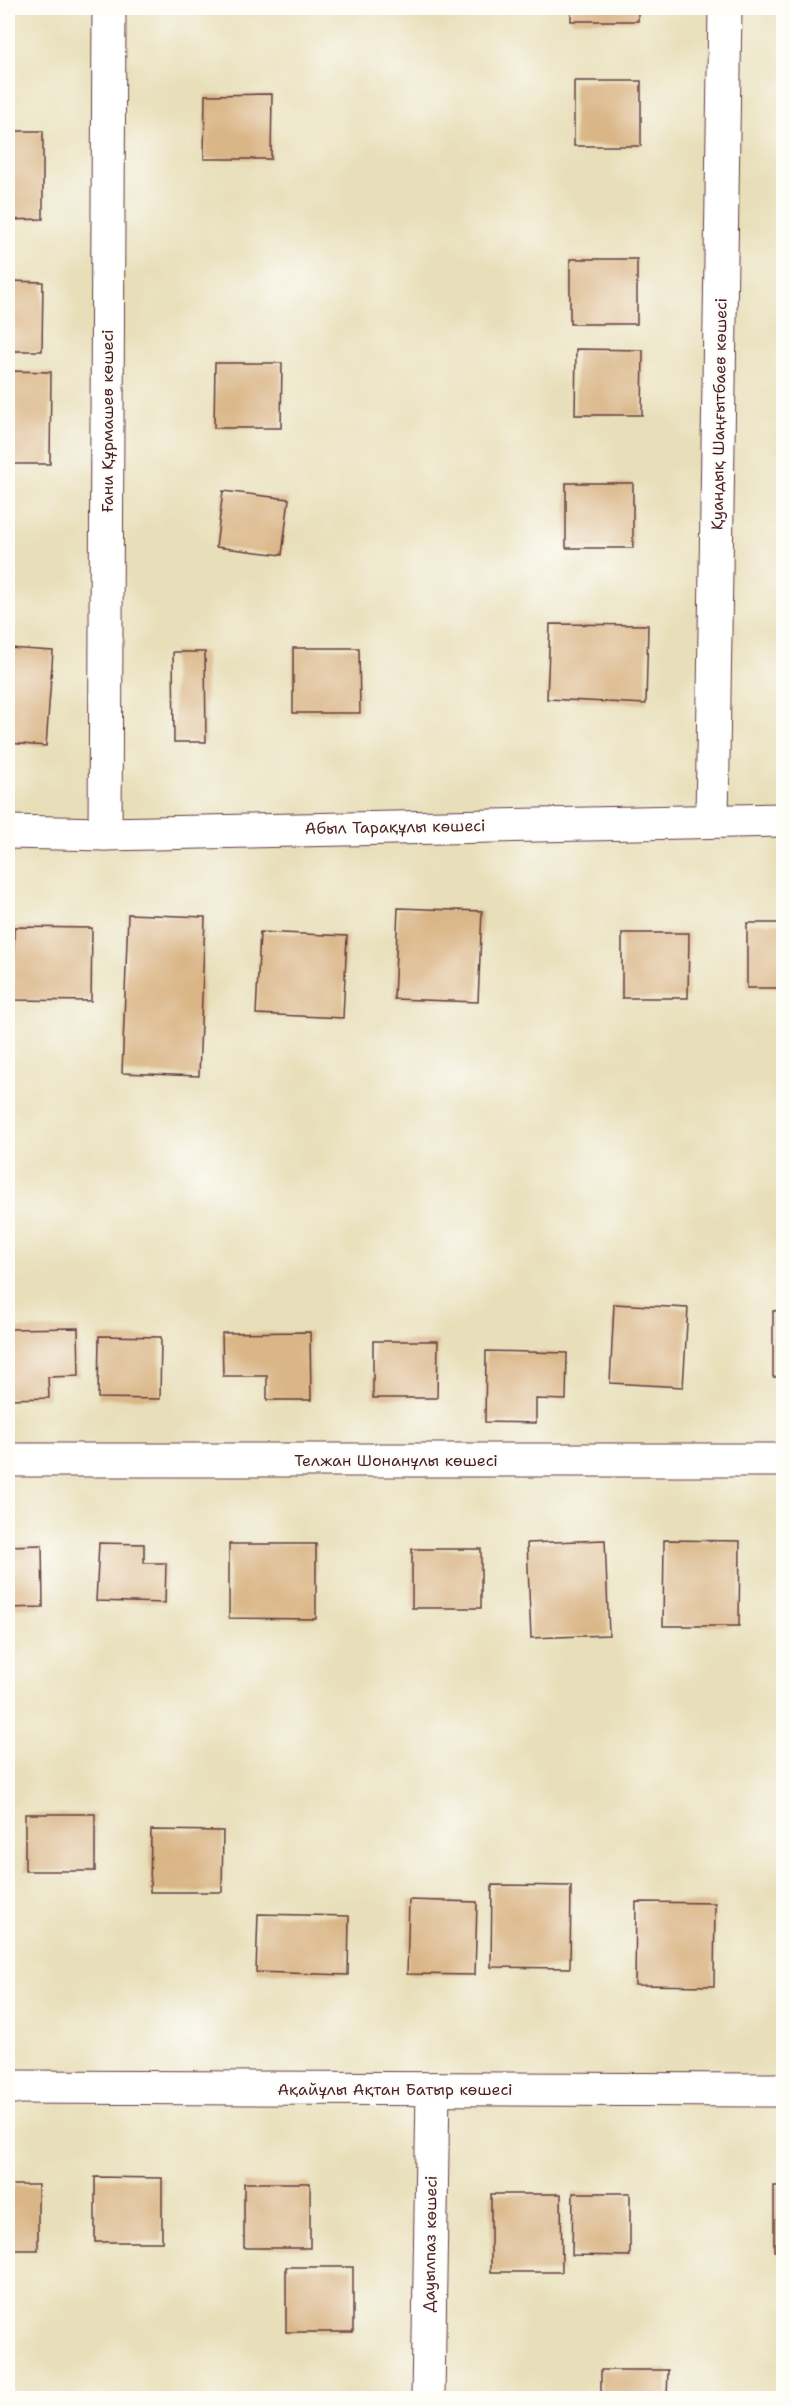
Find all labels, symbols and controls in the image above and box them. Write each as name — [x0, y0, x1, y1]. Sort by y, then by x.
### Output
street label: Қуандық Шаңғытбаев көшесі — [706, 298, 732, 530]
street label: Ғани Құрмашев көшесі — [97, 329, 118, 513]
street label: Абыл Тарақұлы көшесі — [304, 815, 486, 839]
street label: Телжан Шонанұлы көшесі — [294, 1450, 498, 1471]
street label: Ақайұлы Ақтан Батыр көшесі — [277, 2079, 513, 2100]
street label: Дауылпаз көшесі — [418, 2175, 442, 2313]

